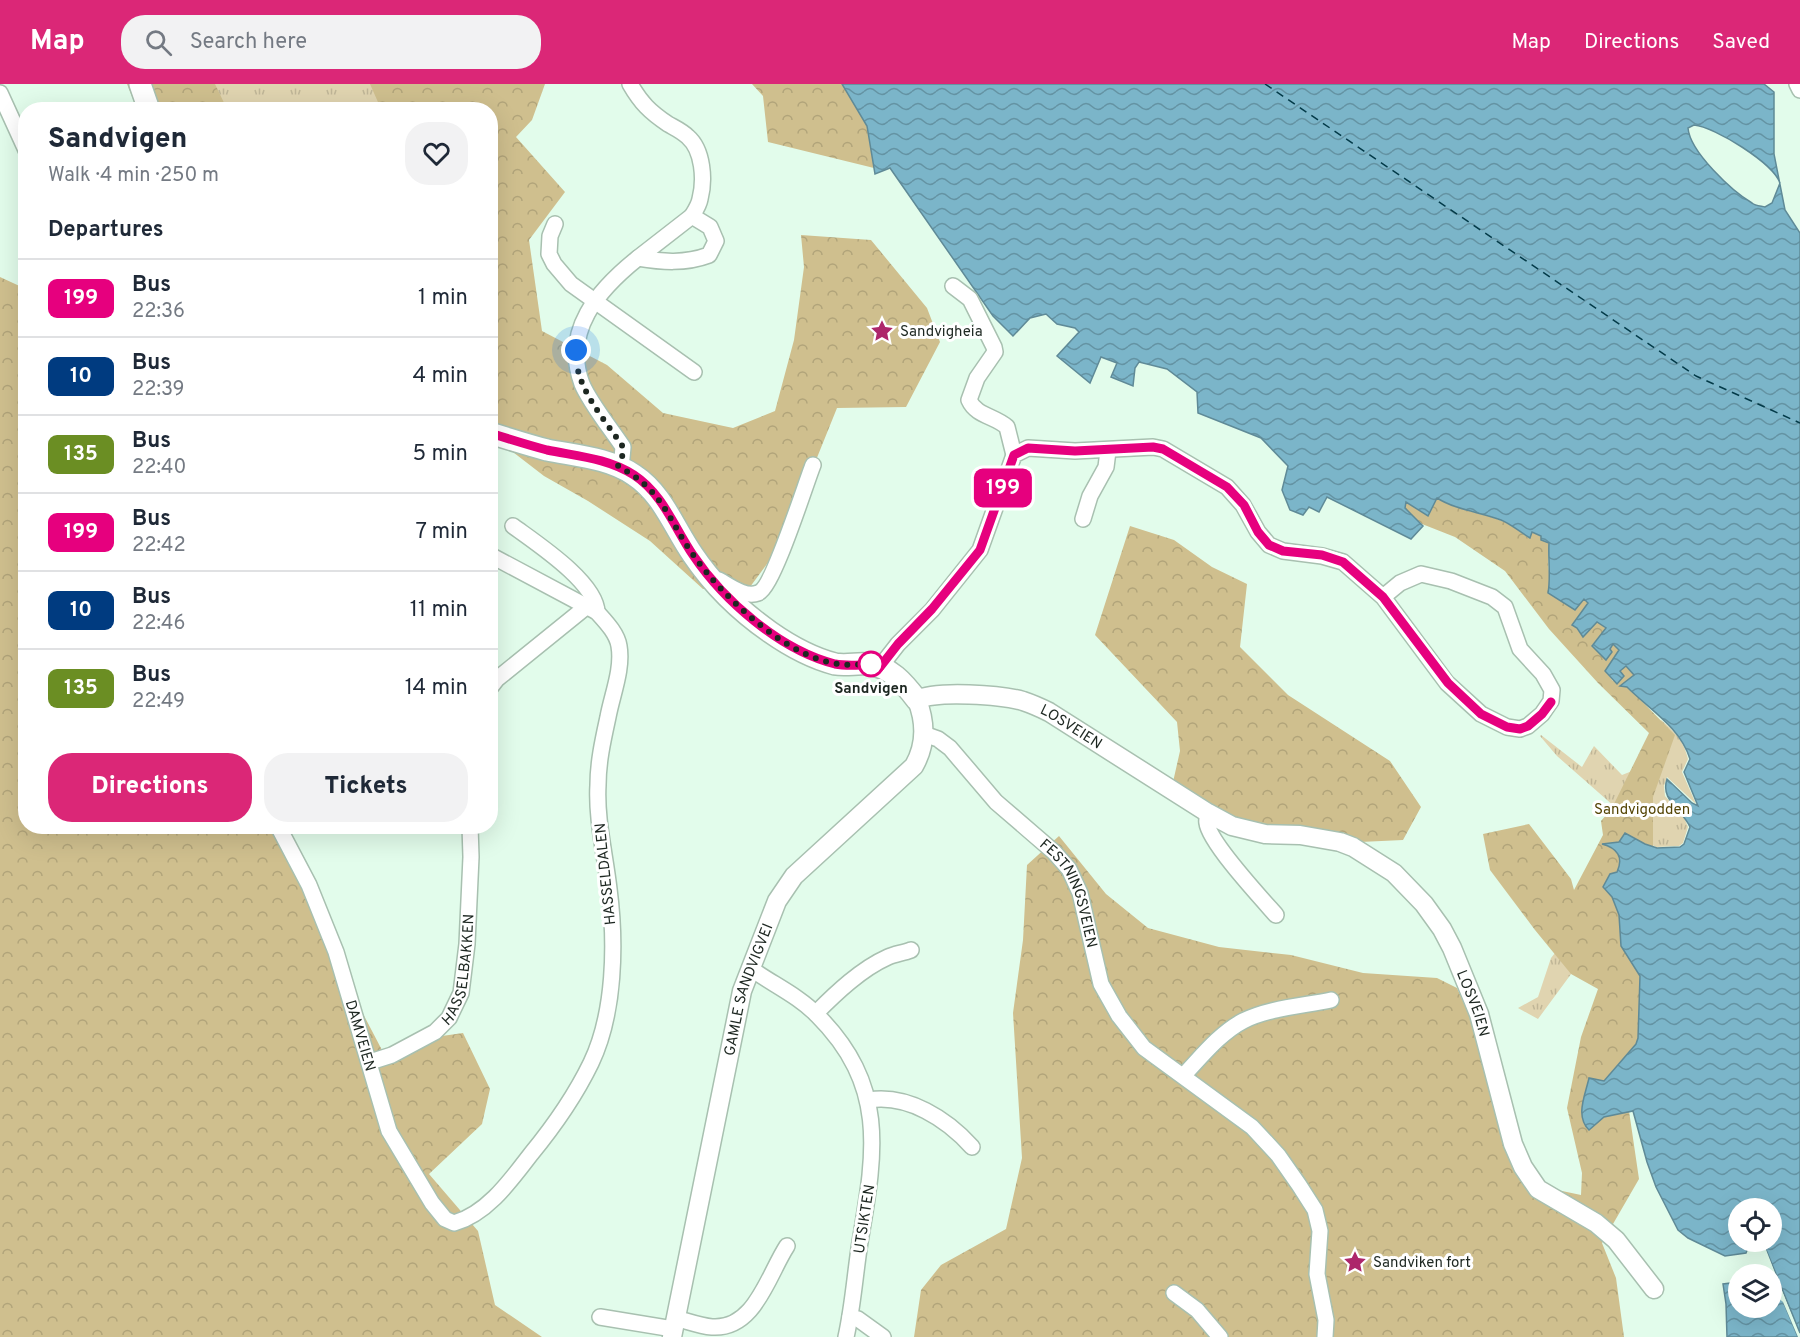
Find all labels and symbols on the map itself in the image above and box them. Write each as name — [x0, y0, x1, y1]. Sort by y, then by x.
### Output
place icon: Sandvigheia — [869, 318, 895, 344]
place label: Sandvigheia — [900, 323, 983, 342]
your location — [561, 335, 591, 365]
line badge: 199 — [968, 468, 1038, 508]
marker: Sandvigen — [858, 651, 884, 677]
place label: Sandvigen — [834, 680, 908, 699]
street label: LOSVEIEN — [1037, 701, 1105, 754]
park label: Sandvigodden — [1594, 801, 1690, 820]
street label: HASSELDALEN — [592, 822, 621, 926]
street label: FESTNINGSVEIEN — [1035, 836, 1100, 950]
street label: HASSELBAKKEN — [439, 913, 479, 1030]
street label: GAMLE SANDVIGVEI — [721, 921, 778, 1058]
street label: LOSVEIEN — [1451, 968, 1493, 1039]
street label: DAMVEIEN — [340, 998, 379, 1074]
street label: UTSIKTEN — [851, 1183, 880, 1255]
place icon: Sandviken fort — [1342, 1249, 1368, 1275]
place label: Sandviken fort — [1373, 1254, 1471, 1273]

